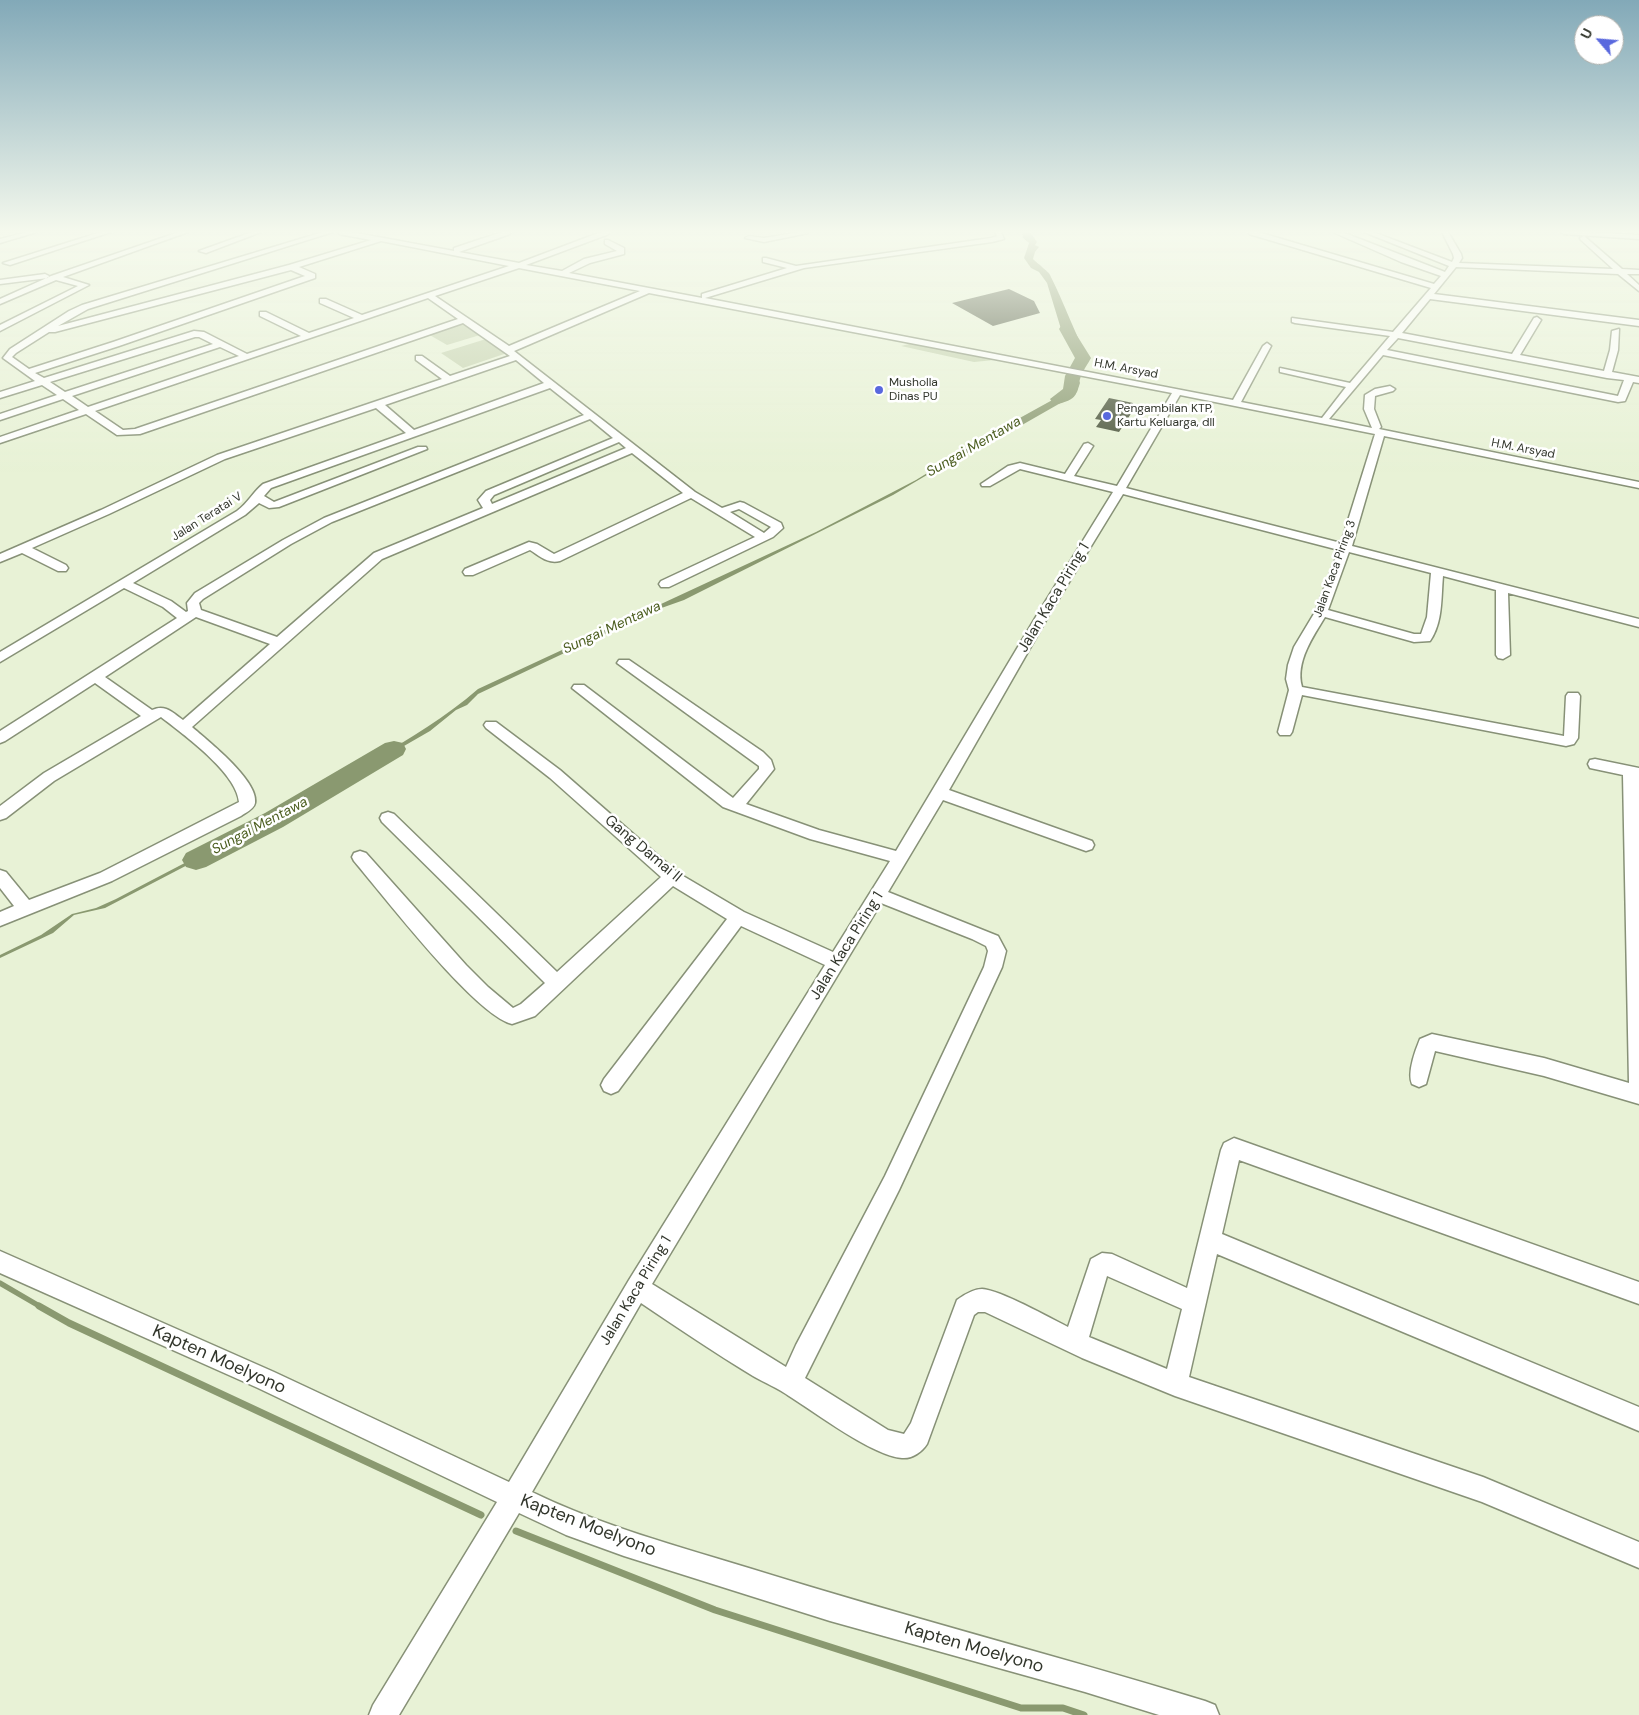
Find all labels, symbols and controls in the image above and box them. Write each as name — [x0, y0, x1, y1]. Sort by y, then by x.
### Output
north arrow — [1574, 15, 1624, 65]
text: U — [1576, 25, 1597, 42]
street label: H.M. Arsyad — [1093, 356, 1159, 382]
place label: Musholla Dinas PU — [889, 376, 938, 404]
marker: Musholla Dinas PU — [873, 384, 885, 396]
place label: Pengambilan KTP, Kartu Keluarga, dll — [1117, 402, 1215, 430]
marker: Pengambilan KTP, Kartu Keluarga, dll — [1101, 410, 1113, 422]
water label: Sungai Mentawa — [924, 413, 1024, 481]
street label: H.M. Arsyad — [1490, 436, 1556, 462]
street label: Jalan Teratai V — [169, 490, 245, 544]
street label: Jalan Kaca Piring 3 — [1311, 518, 1359, 620]
street label: Jalan Kaca Piring 1 — [1014, 540, 1094, 656]
water label: Sungai Mentawa — [560, 598, 664, 658]
water label: Sungai Mentawa — [209, 794, 311, 858]
street label: Gang Damai II — [601, 812, 685, 886]
street label: Jalan Kaca Piring 1 — [806, 889, 888, 1003]
street label: Jalan Kaca Piring 1 — [596, 1233, 676, 1349]
street label: Kapten Moelyono — [149, 1321, 289, 1399]
street label: Kapten Moelyono — [517, 1490, 659, 1562]
street label: Kapten Moelyono — [902, 1618, 1046, 1678]

